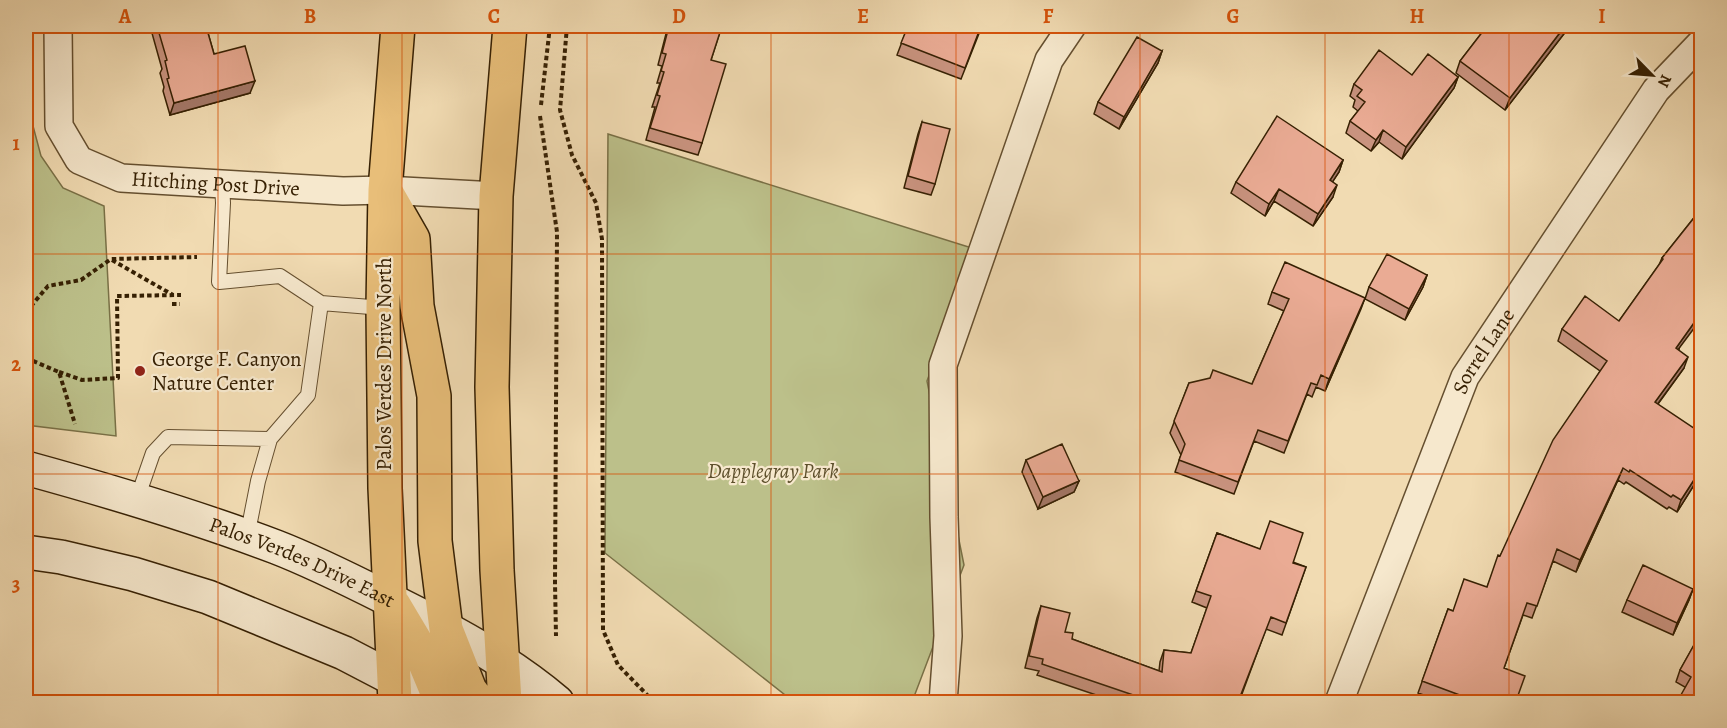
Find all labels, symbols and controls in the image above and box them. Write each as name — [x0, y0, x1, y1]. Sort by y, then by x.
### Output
text: A — [118, 3, 132, 30]
text: B — [304, 3, 316, 30]
text: C — [488, 3, 500, 30]
text: D — [672, 3, 686, 30]
text: E — [857, 3, 869, 30]
text: F — [1043, 3, 1054, 30]
text: G — [1226, 3, 1240, 30]
text: H — [1410, 3, 1425, 30]
text: I — [1598, 3, 1606, 30]
north arrow — [1622, 45, 1682, 105]
text: N — [1652, 71, 1677, 91]
text: 1 — [12, 130, 20, 157]
street label: Hitching Post Drive — [131, 165, 301, 202]
street label: Palos Verdes Drive North — [370, 257, 398, 471]
street label: Sorrel Lane — [1446, 303, 1521, 398]
place label: George F. Canyon Nature Center — [152, 345, 302, 397]
text: 2 — [11, 351, 21, 378]
marker: George F. Canyon Nature Center — [133, 364, 147, 378]
park label: Dapplegray Park — [707, 457, 839, 485]
street label: Palos Verdes Drive East — [206, 510, 400, 614]
text: 3 — [12, 571, 20, 598]

